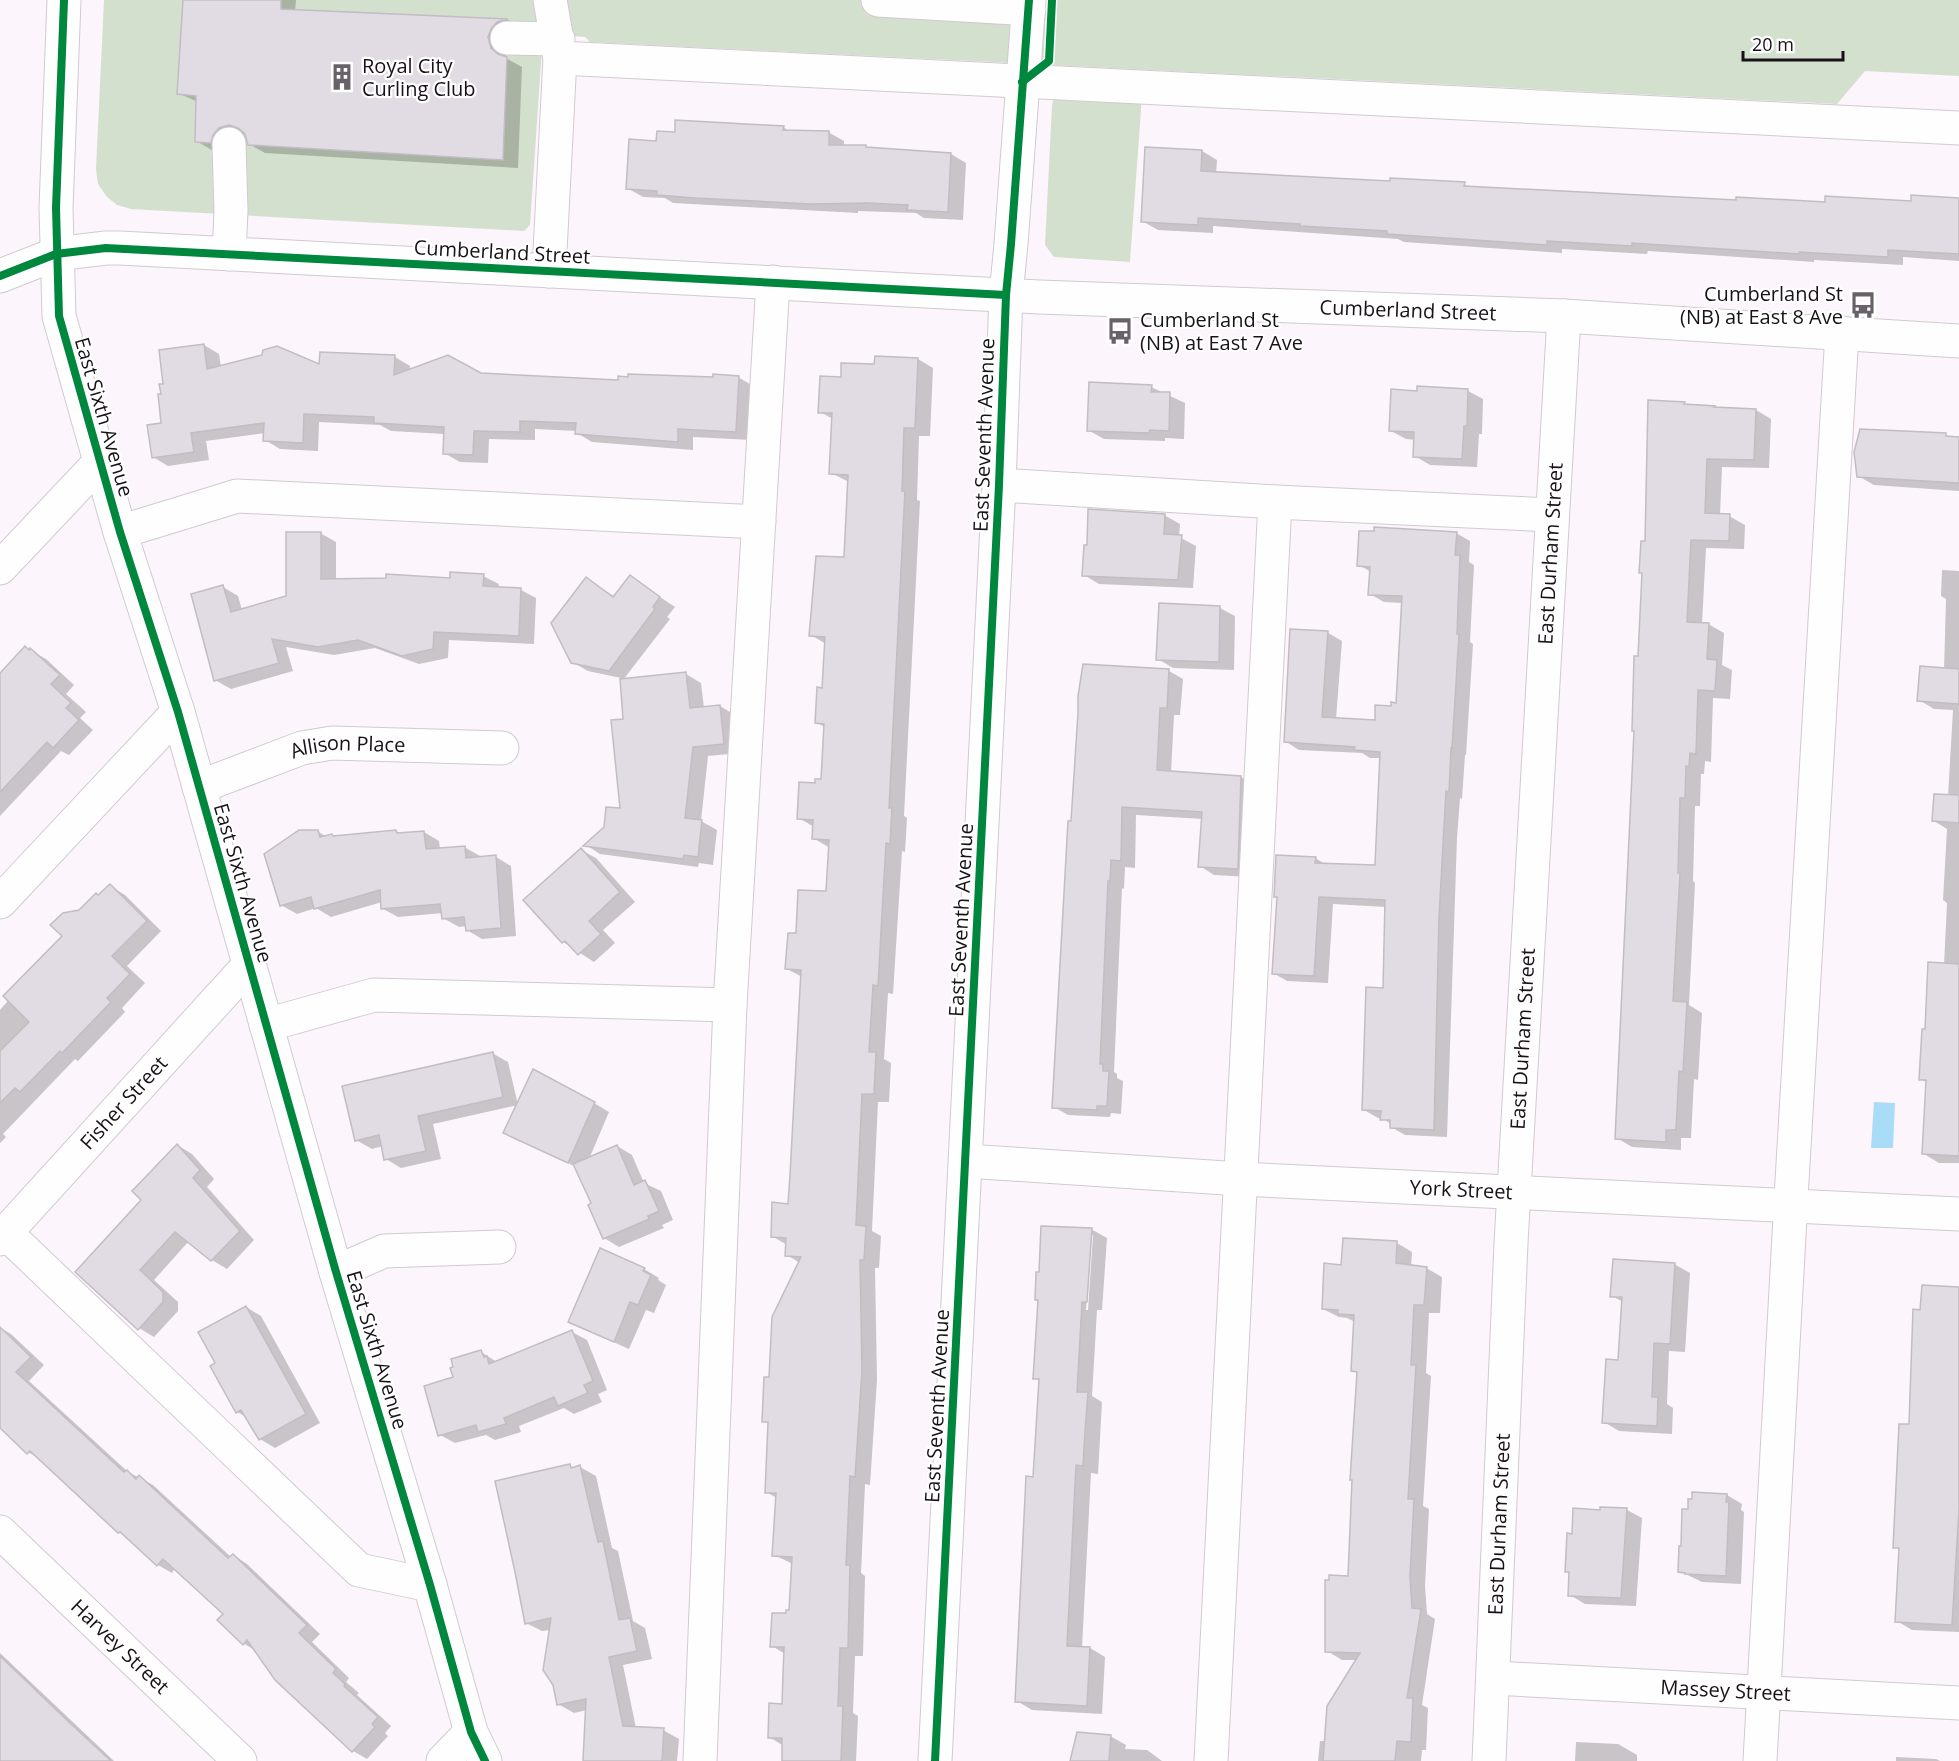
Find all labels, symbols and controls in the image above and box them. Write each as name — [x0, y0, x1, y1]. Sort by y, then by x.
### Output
scale bar — [1743, 24, 1844, 62]
text: 20 m — [1752, 32, 1794, 56]
place label: Royal City Curling Club — [362, 52, 476, 102]
building icon: Royal City Curling Club — [327, 62, 357, 92]
street label: Cumberland Street — [413, 233, 591, 270]
place label: Cumberland St (NB) at East 8 Ave — [1680, 280, 1843, 330]
bus stop icon: Cumberland St (NB) at East 8 Ave — [1848, 290, 1878, 320]
street label: Cumberland Street — [1319, 293, 1497, 327]
place label: Cumberland St (NB) at East 7 Ave — [1140, 306, 1303, 356]
bus stop icon: Cumberland St (NB) at East 7 Ave — [1105, 316, 1135, 346]
street label: East Sixth Avenue — [69, 334, 140, 500]
street label: East Seventh Avenue — [967, 338, 1000, 532]
street label: East Durham Street — [1531, 462, 1569, 645]
street label: Allison Place — [286, 729, 406, 764]
street label: East Sixth Avenue — [208, 800, 279, 966]
street label: East Seventh Avenue — [942, 822, 979, 1018]
street label: East Durham Street — [1504, 947, 1541, 1130]
street label: Fisher Street — [74, 1050, 173, 1155]
street label: York Street — [1409, 1173, 1513, 1205]
street label: East Sixth Avenue — [340, 1267, 414, 1433]
street label: East Seventh Avenue — [918, 1308, 955, 1504]
street label: East Durham Street — [1481, 1433, 1516, 1616]
street label: Harvey Street — [65, 1593, 176, 1700]
street label: Massey Street — [1660, 1673, 1792, 1707]

